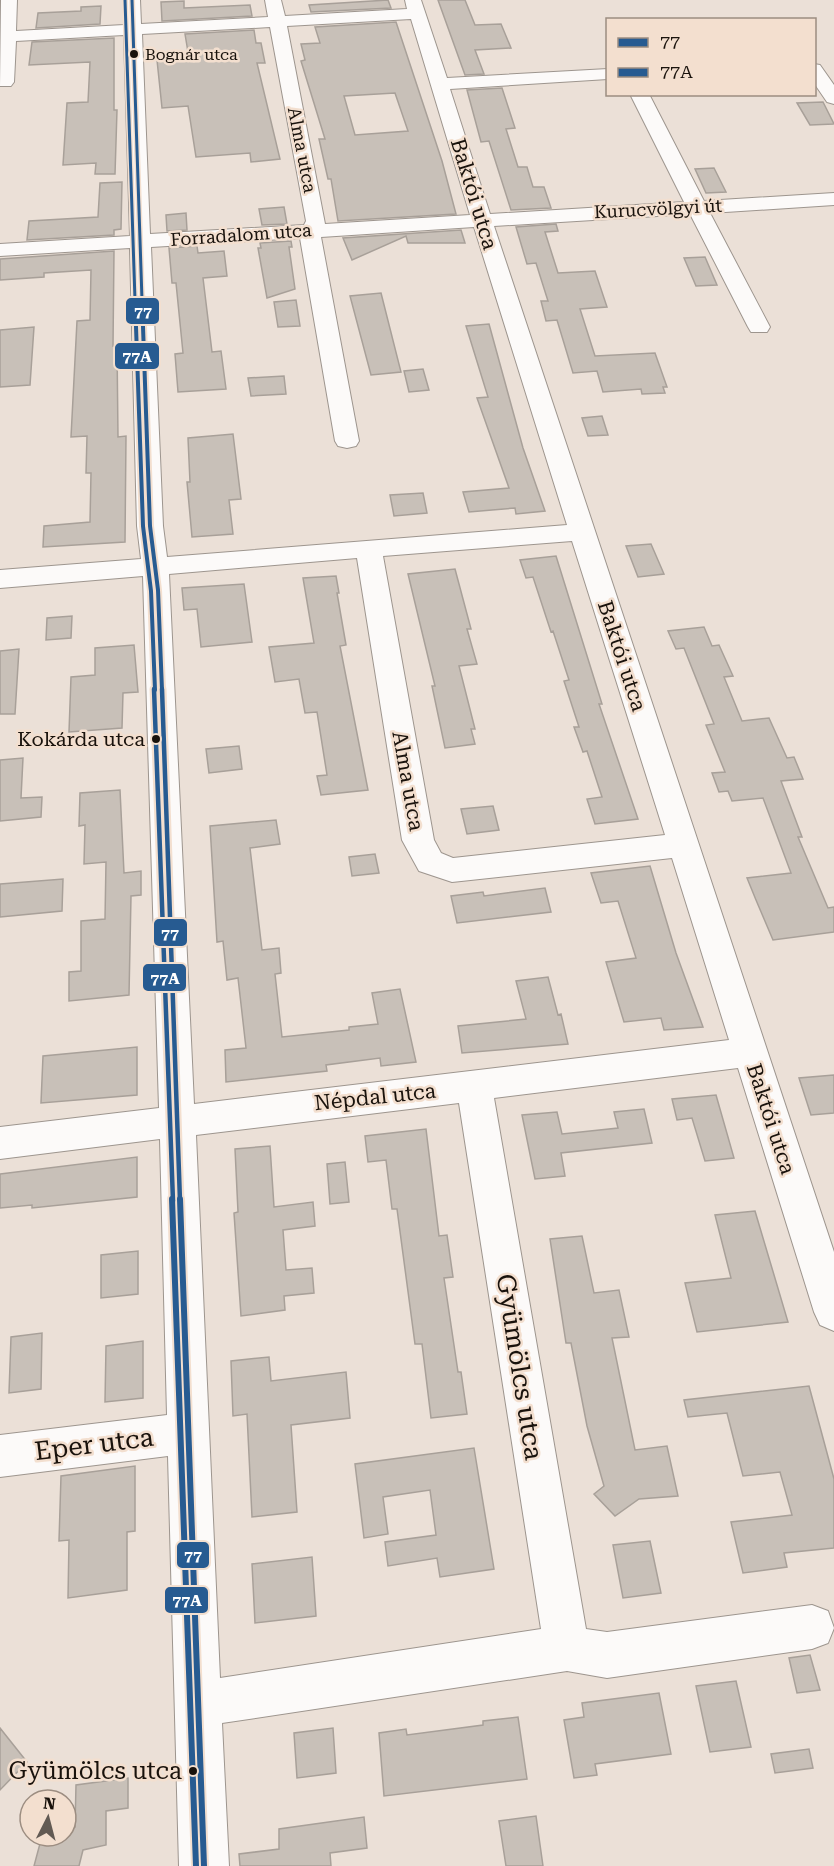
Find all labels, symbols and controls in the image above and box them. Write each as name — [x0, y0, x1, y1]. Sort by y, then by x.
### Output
legend — [606, 18, 816, 96]
text: 77 — [660, 31, 680, 52]
place label: Bognár utca — [145, 45, 238, 64]
marker: Bognár utca — [128, 48, 140, 60]
text: 77A — [660, 61, 693, 82]
street label: Alma utca — [284, 105, 321, 195]
street label: Baktói utca — [446, 135, 502, 253]
street label: Kurucvölgyi út — [593, 195, 723, 222]
street label: Forradalom utca — [170, 219, 313, 250]
line badge: 77 — [125, 297, 160, 325]
text: 77 — [134, 302, 152, 321]
line badge: 77A — [114, 342, 160, 370]
text: 77A — [122, 347, 152, 366]
street label: Baktói utca — [593, 598, 651, 715]
place label: Kokárda utca — [17, 727, 145, 751]
street label: Alma utca — [387, 729, 429, 834]
marker: Kokárda utca — [150, 733, 162, 745]
line badge: 77 — [153, 918, 188, 947]
text: 77 — [161, 924, 179, 943]
line badge: 77A — [142, 963, 187, 992]
text: 77A — [150, 969, 180, 988]
street label: Baktói utca — [742, 1061, 800, 1178]
street label: Népdal utca — [313, 1079, 438, 1115]
street label: Gyümölcs utca — [490, 1272, 550, 1462]
street label: Eper utca — [33, 1422, 155, 1466]
line badge: 77 — [176, 1541, 210, 1569]
text: 77 — [184, 1546, 202, 1565]
line badge: 77A — [164, 1586, 209, 1614]
text: 77A — [172, 1591, 202, 1610]
place label: Gyümölcs utca — [8, 1757, 182, 1785]
marker: Gyümölcs utca — [187, 1765, 199, 1777]
north arrow — [18, 1788, 78, 1848]
text: N — [42, 1793, 57, 1814]

